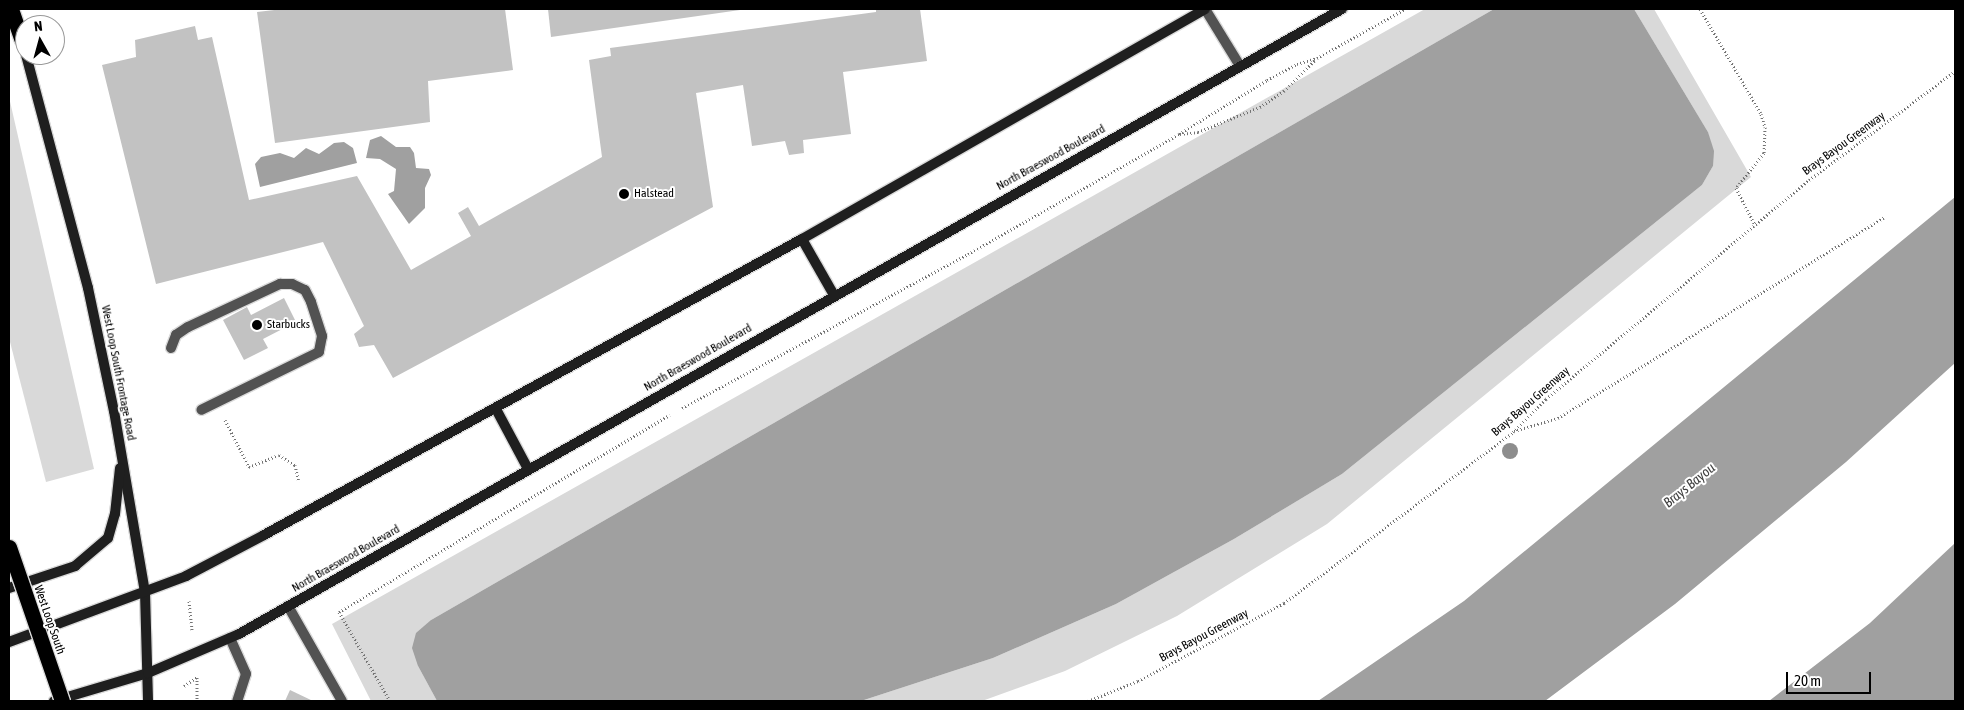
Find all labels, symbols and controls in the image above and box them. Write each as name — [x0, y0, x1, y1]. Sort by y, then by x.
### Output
north arrow — [15, 15, 65, 65]
text: N — [33, 18, 43, 35]
street label: Brays Bayou Greenway — [1800, 109, 1888, 179]
street label: North Braeswood Boulevard — [994, 122, 1108, 194]
place label: Halstead — [634, 187, 674, 201]
marker: Halstead — [618, 188, 630, 200]
street label: West Loop South Frontage Road — [98, 304, 138, 442]
place label: Starbucks — [267, 318, 310, 332]
marker: Starbucks — [251, 319, 263, 331]
street label: North Braeswood Boulevard — [642, 321, 754, 395]
street label: Brays Bayou Greenway — [1489, 364, 1573, 440]
water label: Brays Bayou — [1660, 459, 1718, 511]
street label: North Braeswood Boulevard — [290, 522, 402, 596]
street label: West Loop South — [30, 584, 68, 656]
street label: Brays Bayou Greenway — [1157, 606, 1251, 666]
scale bar — [1789, 662, 1874, 694]
text: 20 m — [1794, 672, 1821, 689]

